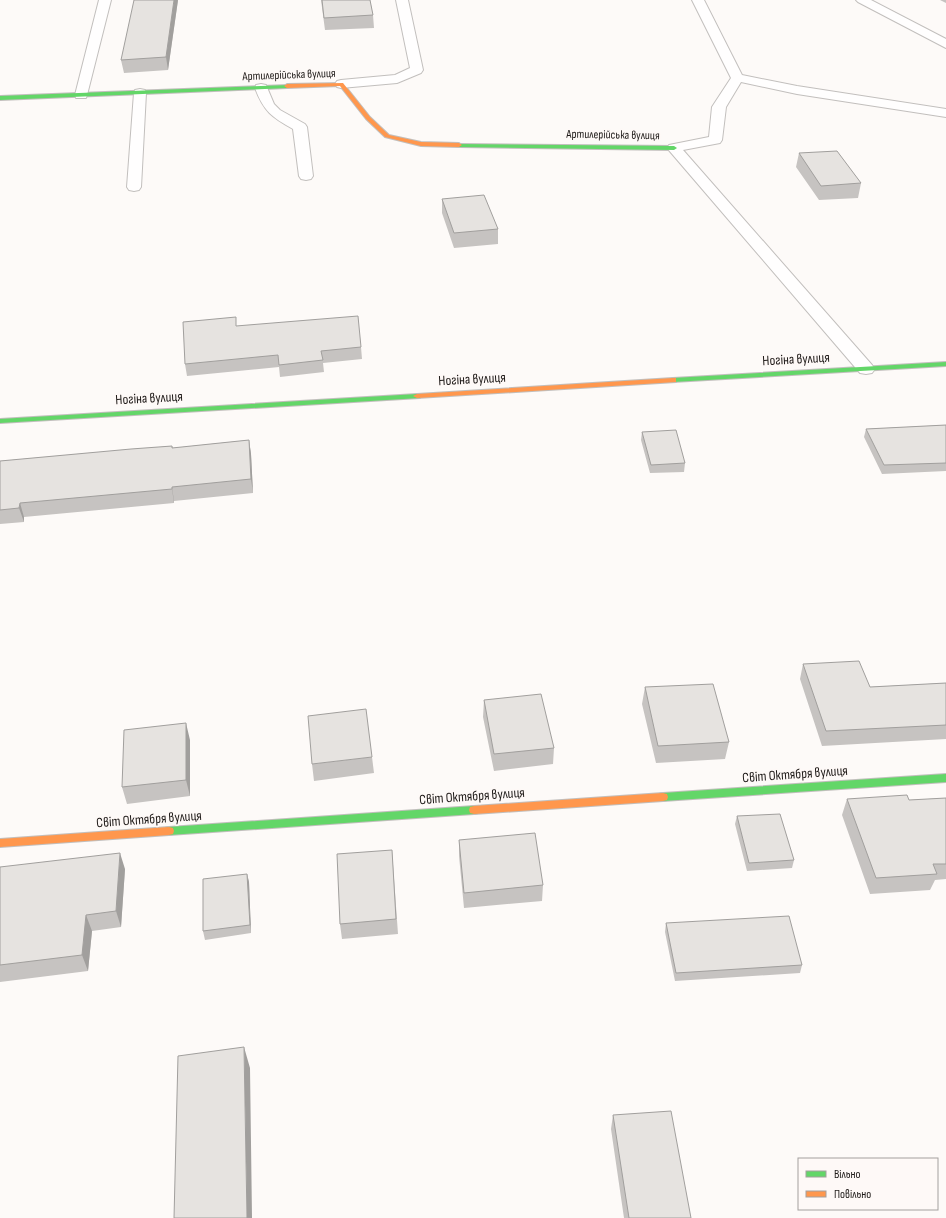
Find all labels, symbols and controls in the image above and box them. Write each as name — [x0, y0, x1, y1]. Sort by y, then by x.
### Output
street label: Артилерійська вулиця — [241, 66, 336, 84]
street label: Артилерійська вулиця — [565, 127, 660, 143]
street label: Ногіна вулиця — [762, 349, 830, 369]
street label: Ногіна вулиця — [438, 369, 506, 389]
street label: Ногіна вулиця — [115, 388, 183, 408]
street label: Світ Октября вулиця — [742, 762, 848, 786]
street label: Світ Октября вулиця — [419, 784, 525, 808]
street label: Світ Октября вулиця — [96, 807, 202, 831]
legend — [798, 1158, 938, 1210]
text: Вільно — [834, 1167, 860, 1182]
text: Повільно — [834, 1187, 871, 1202]

